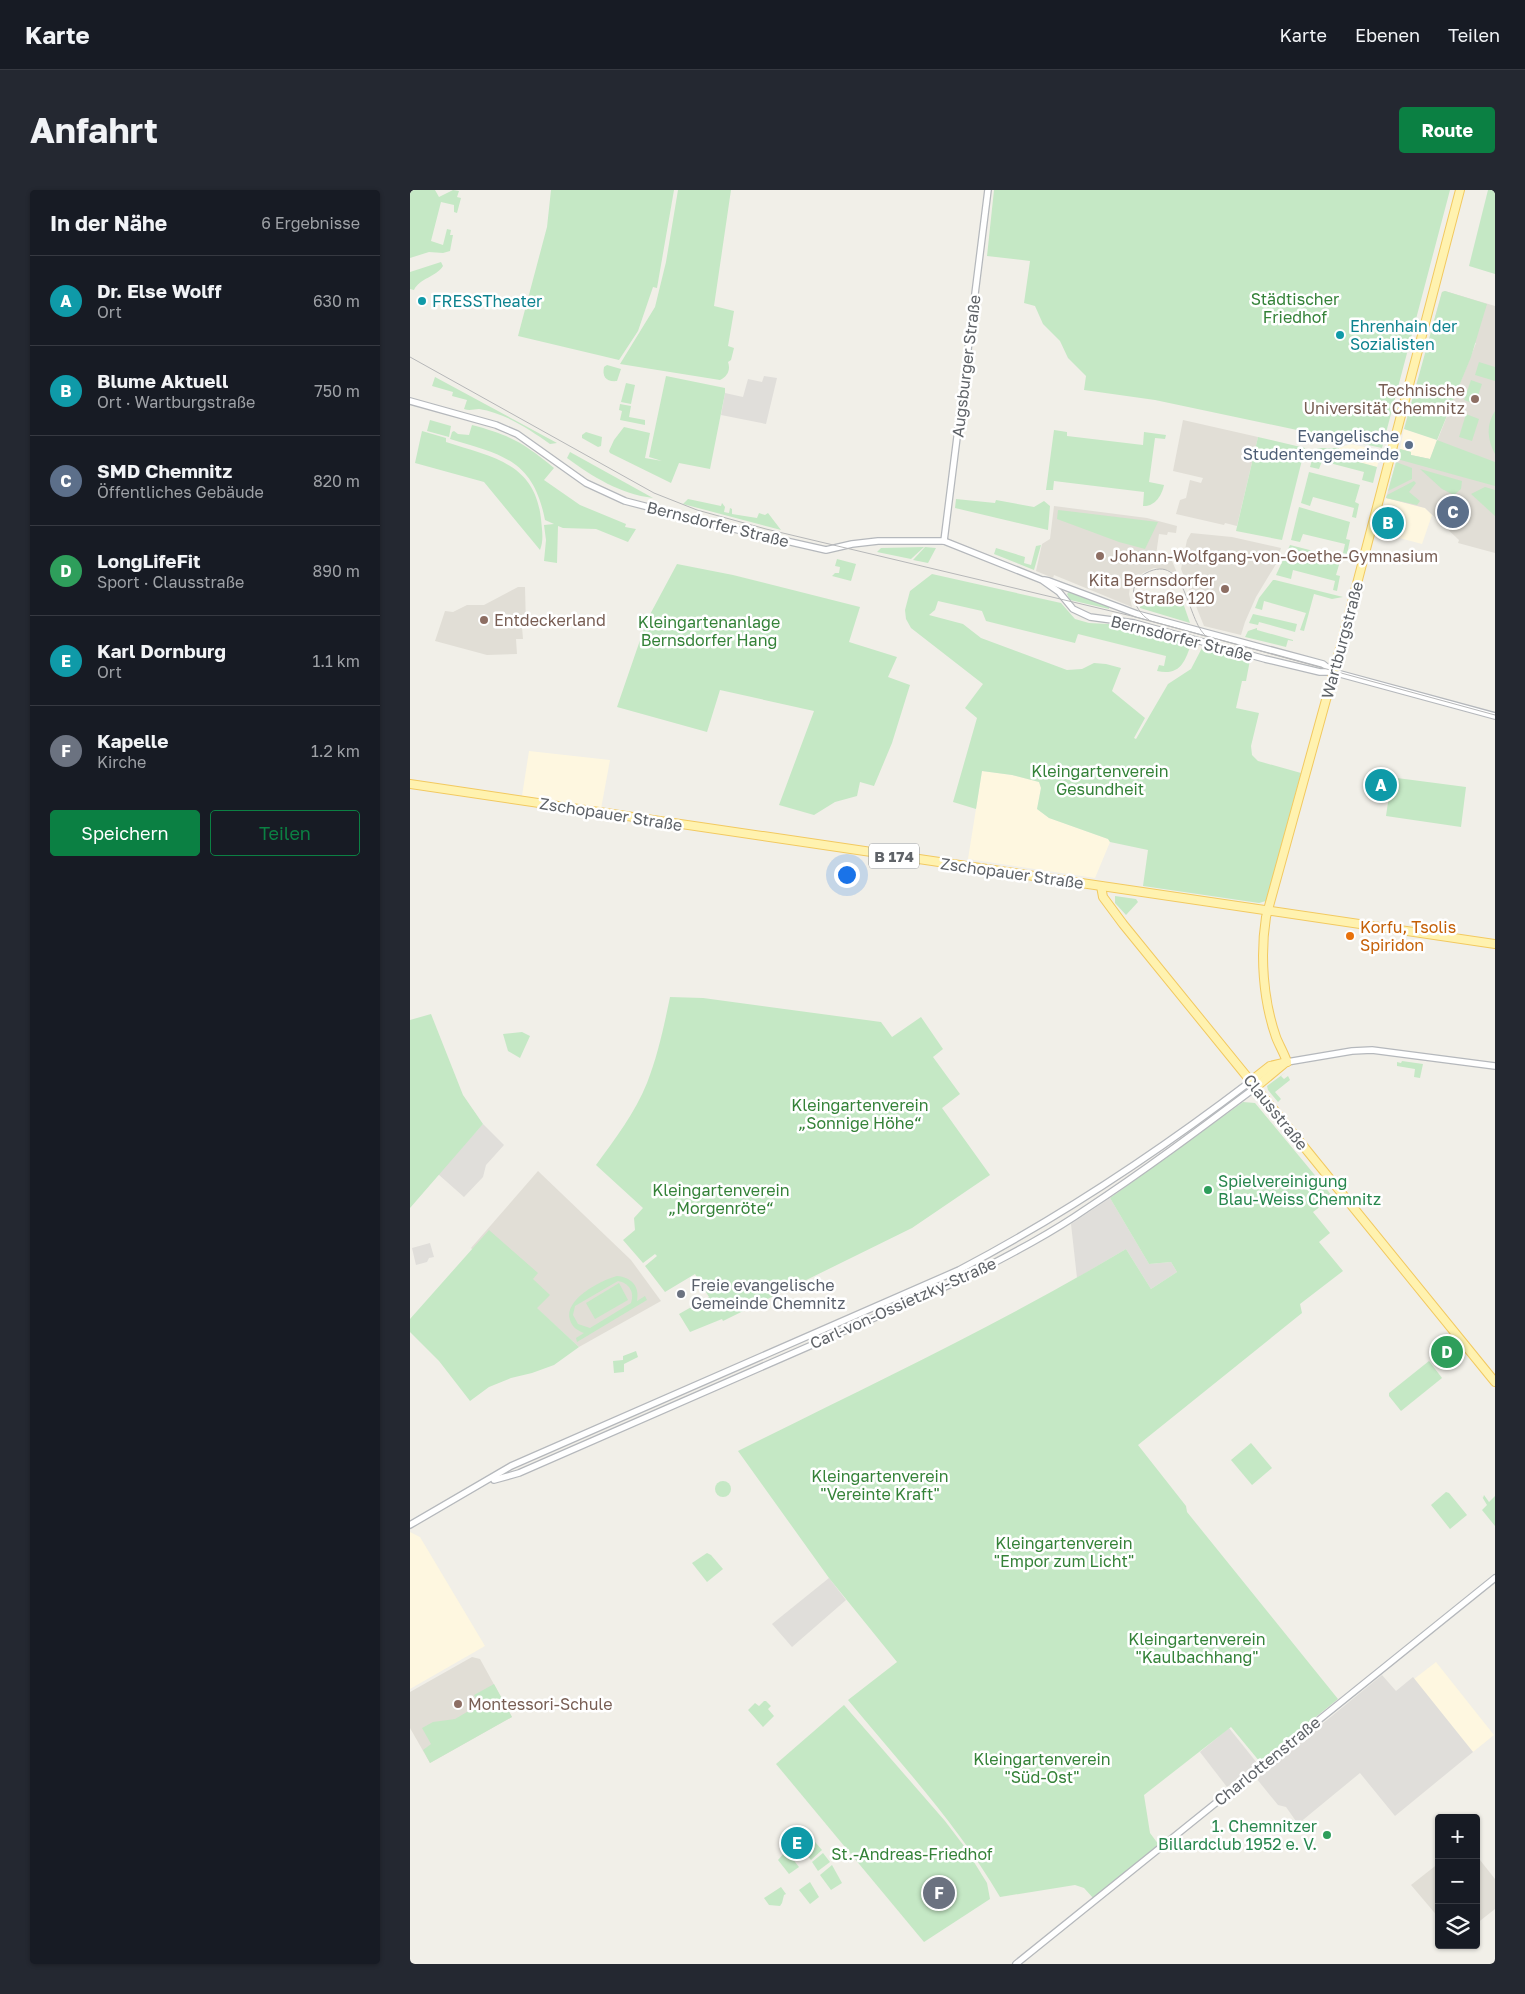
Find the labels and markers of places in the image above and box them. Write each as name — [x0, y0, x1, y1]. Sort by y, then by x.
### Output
place label: FRESSTheater — [432, 291, 542, 311]
marker: FRESSTheater — [416, 295, 428, 307]
place label: Ehrenhain der Sozialisten — [1350, 316, 1457, 354]
marker: Ehrenhain der Sozialisten — [1334, 329, 1346, 341]
place label: Technische Universität Chemnitz — [1303, 380, 1465, 418]
marker: Technische Universität Chemnitz — [1469, 393, 1481, 405]
place label: Evangelische Studentengemeinde — [1243, 426, 1399, 464]
marker: Evangelische Studentengemeinde — [1403, 439, 1415, 451]
pin: C — [1437, 493, 1469, 531]
pin: B — [1372, 504, 1404, 542]
place label: Johann-Wolfgang-von-Goethe-Gymnasium — [1110, 546, 1438, 566]
marker: Johann-Wolfgang-von-Goethe-Gymnasium — [1094, 550, 1106, 562]
place label: Kita Bernsdorfer Straße 120 — [1088, 570, 1215, 608]
marker: Kita Bernsdorfer Straße 120 — [1219, 583, 1231, 595]
place label: Entdeckerland — [494, 610, 606, 630]
marker: Entdeckerland — [478, 614, 490, 626]
pin: A — [1365, 766, 1397, 804]
place label: Korfu, Tsolis Spiridon — [1360, 917, 1456, 955]
marker: Korfu, Tsolis Spiridon — [1344, 930, 1356, 942]
place label: Spielvereinigung Blau-Weiss Chemnitz — [1218, 1171, 1381, 1209]
marker: Spielvereinigung Blau-Weiss Chemnitz — [1202, 1184, 1214, 1196]
place label: Freie evangelische Gemeinde Chemnitz — [691, 1275, 845, 1313]
marker: Freie evangelische Gemeinde Chemnitz — [675, 1288, 687, 1300]
pin: D — [1431, 1333, 1463, 1371]
place label: Montessori-Schule — [468, 1694, 613, 1714]
marker: Montessori-Schule — [452, 1698, 464, 1710]
place label: 1. Chemnitzer Billardclub 1952 e. V. — [1158, 1816, 1317, 1854]
pin: E — [781, 1824, 813, 1862]
marker: 1. Chemnitzer Billardclub 1952 e. V. — [1321, 1829, 1333, 1841]
pin: F — [923, 1874, 955, 1912]

